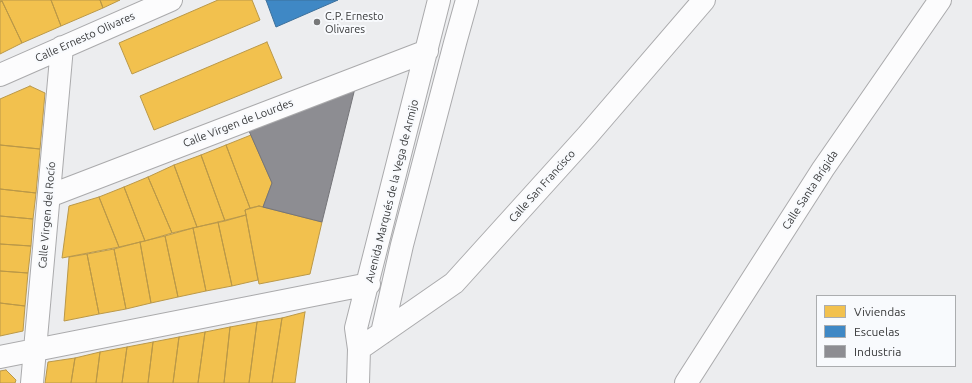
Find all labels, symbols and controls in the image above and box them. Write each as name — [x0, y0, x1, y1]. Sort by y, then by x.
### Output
street label: Calle Ernesto Olivares — [33, 9, 137, 65]
place label: C.P. Ernesto Olivares — [325, 9, 384, 35]
marker: C.P. Ernesto Olivares — [312, 17, 322, 27]
street label: Calle Virgen de Lourdes — [181, 96, 295, 150]
street label: Avenida Marqués de la Vega de Armijo — [363, 98, 421, 284]
street label: Calle San Francisco — [506, 147, 578, 225]
street label: Calle Santa Brígida — [779, 148, 841, 232]
street label: Calle Virgen del Rocío — [36, 161, 58, 269]
legend — [816, 295, 956, 367]
text: Viviendas — [854, 305, 906, 318]
text: Escuelas — [854, 325, 900, 338]
text: Industria — [854, 345, 901, 358]

